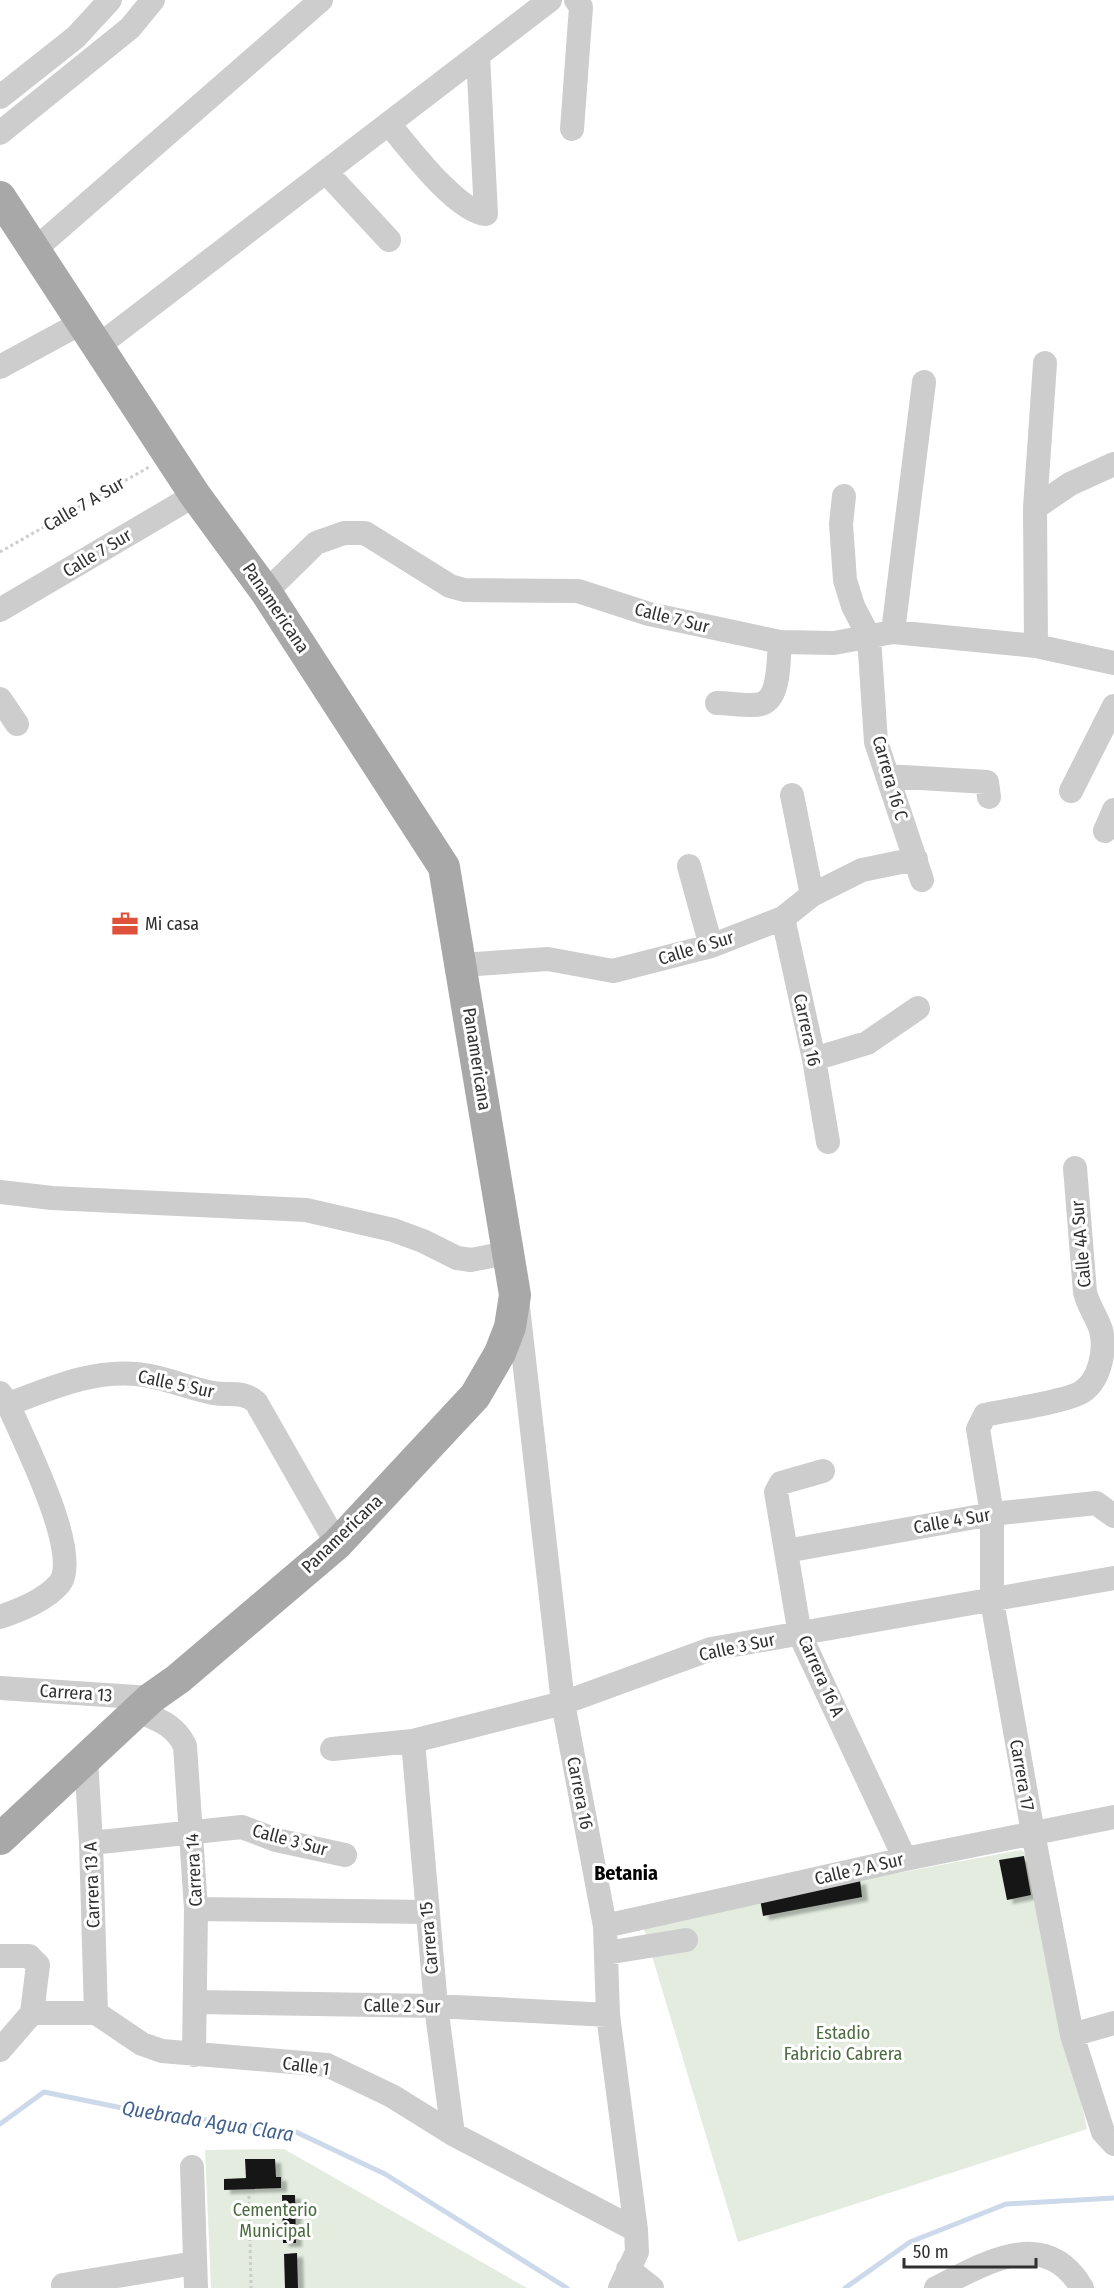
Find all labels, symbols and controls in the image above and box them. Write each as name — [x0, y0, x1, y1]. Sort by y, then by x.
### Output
street label: Calle 7 A Sur — [40, 472, 129, 536]
street label: Calle 7 Sur — [59, 524, 136, 582]
street label: Panamericana — [238, 559, 314, 657]
street label: Calle 7 Sur — [632, 598, 712, 638]
street label: Carrera 16 C — [867, 733, 913, 823]
office icon: Mi casa — [110, 909, 140, 939]
place label: Mi casa — [145, 913, 199, 935]
street label: Calle 6 Sur — [656, 926, 737, 970]
street label: Carrera 16 — [789, 992, 825, 1068]
street label: Panamericana — [458, 1006, 496, 1112]
street label: Calle 4A Sur — [1066, 1199, 1096, 1288]
street label: Calle 5 Sur — [136, 1365, 217, 1403]
street label: Panamericana — [297, 1490, 387, 1578]
street label: Calle 4 Sur — [912, 1503, 993, 1539]
street label: Calle 3 Sur — [697, 1628, 778, 1666]
street label: Carrera 16 A — [793, 1632, 849, 1721]
street label: Carrera 13 — [39, 1679, 113, 1707]
street label: Carrera 17 — [1005, 1738, 1039, 1812]
street label: Carrera 16 — [562, 1755, 598, 1831]
street label: Calle 3 Sur — [250, 1819, 331, 1861]
street label: Carrera 14 — [181, 1833, 207, 1907]
street label: Carrera 13 A — [79, 1841, 105, 1929]
street label: Calle 2 A Sur — [812, 1848, 906, 1890]
district label: Betania — [594, 1861, 658, 1885]
street label: Carrera 15 — [415, 1901, 443, 1975]
street label: Calle 2 Sur — [363, 1994, 441, 2018]
park label: Estadio Fabricio Cabrera — [784, 2022, 902, 2065]
street label: Calle 1 — [281, 2052, 331, 2080]
water label: Quebrada Agua Clara — [120, 2096, 296, 2146]
park label: Cementerio Municipal — [233, 2199, 317, 2242]
scale bar — [904, 2231, 1036, 2269]
text: 50 m — [913, 2241, 949, 2263]

